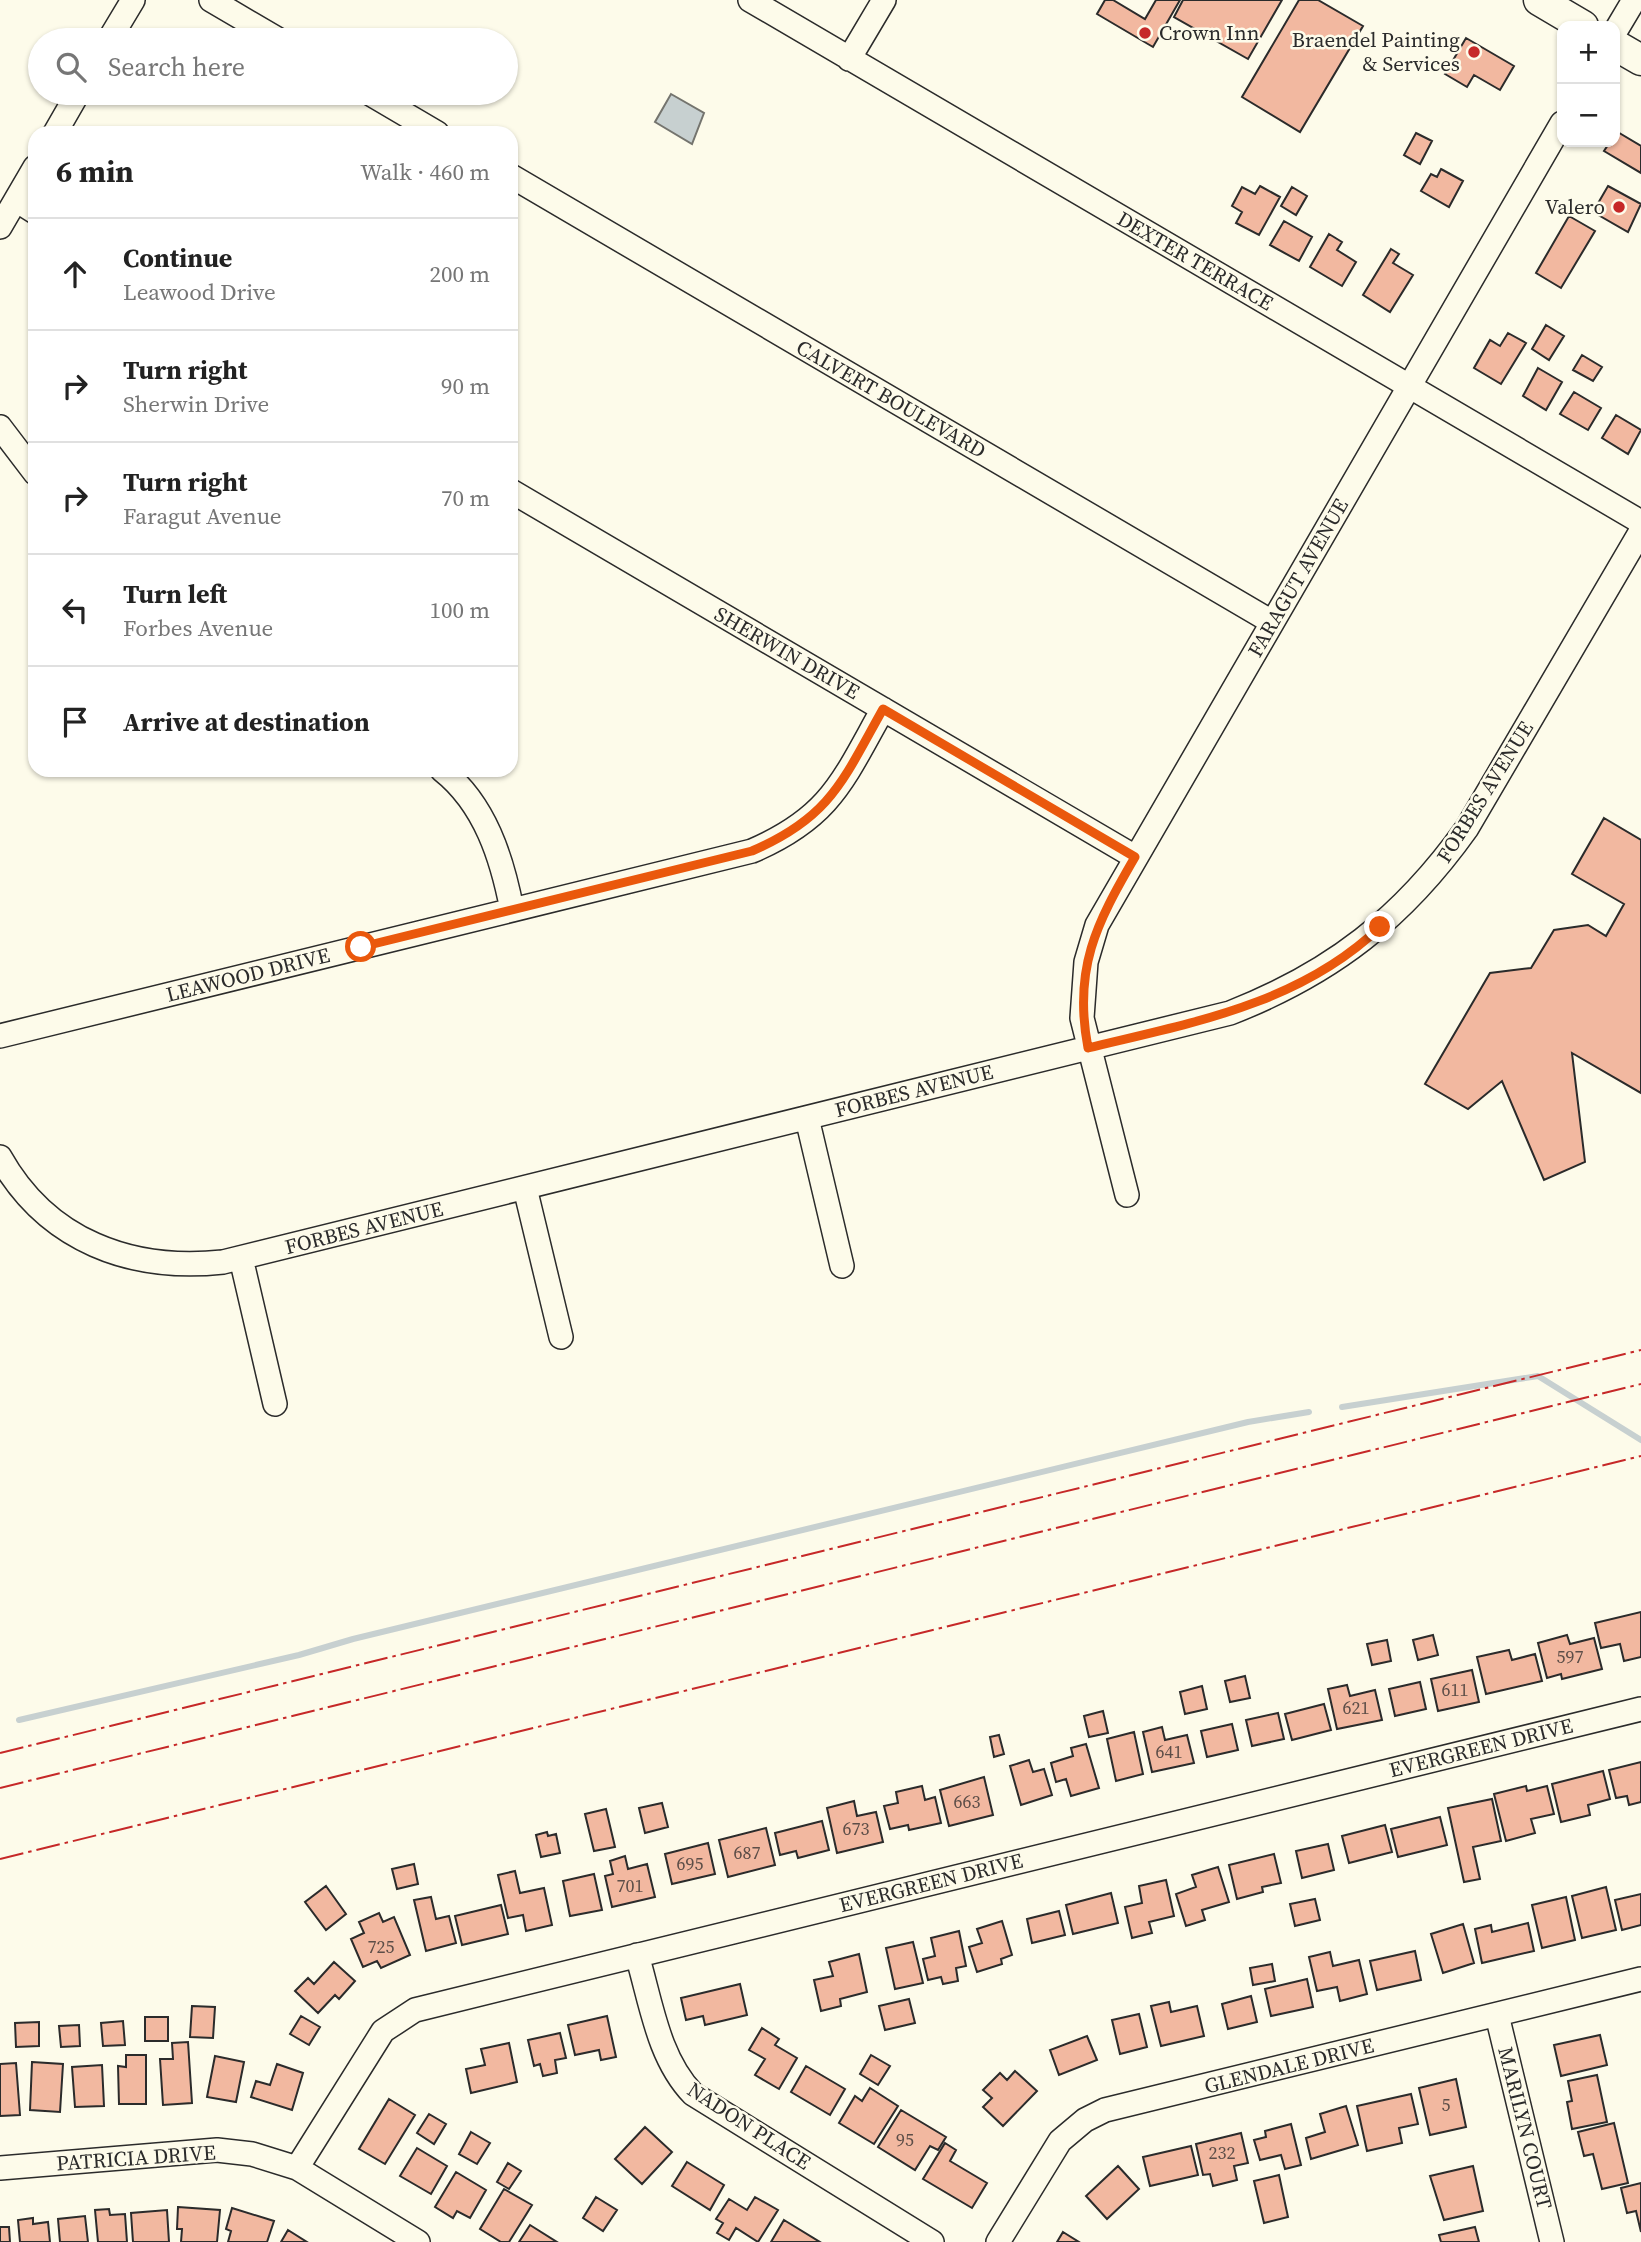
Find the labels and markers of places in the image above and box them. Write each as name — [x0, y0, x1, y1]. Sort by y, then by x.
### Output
place label: Crown Inn — [1159, 18, 1260, 47]
marker: Crown Inn — [1137, 25, 1153, 41]
place label: Braendel Painting & Services — [1292, 25, 1460, 78]
marker: Braendel Painting & Services — [1466, 44, 1482, 60]
place label: Valero — [1545, 192, 1605, 221]
marker: Valero — [1611, 199, 1627, 215]

